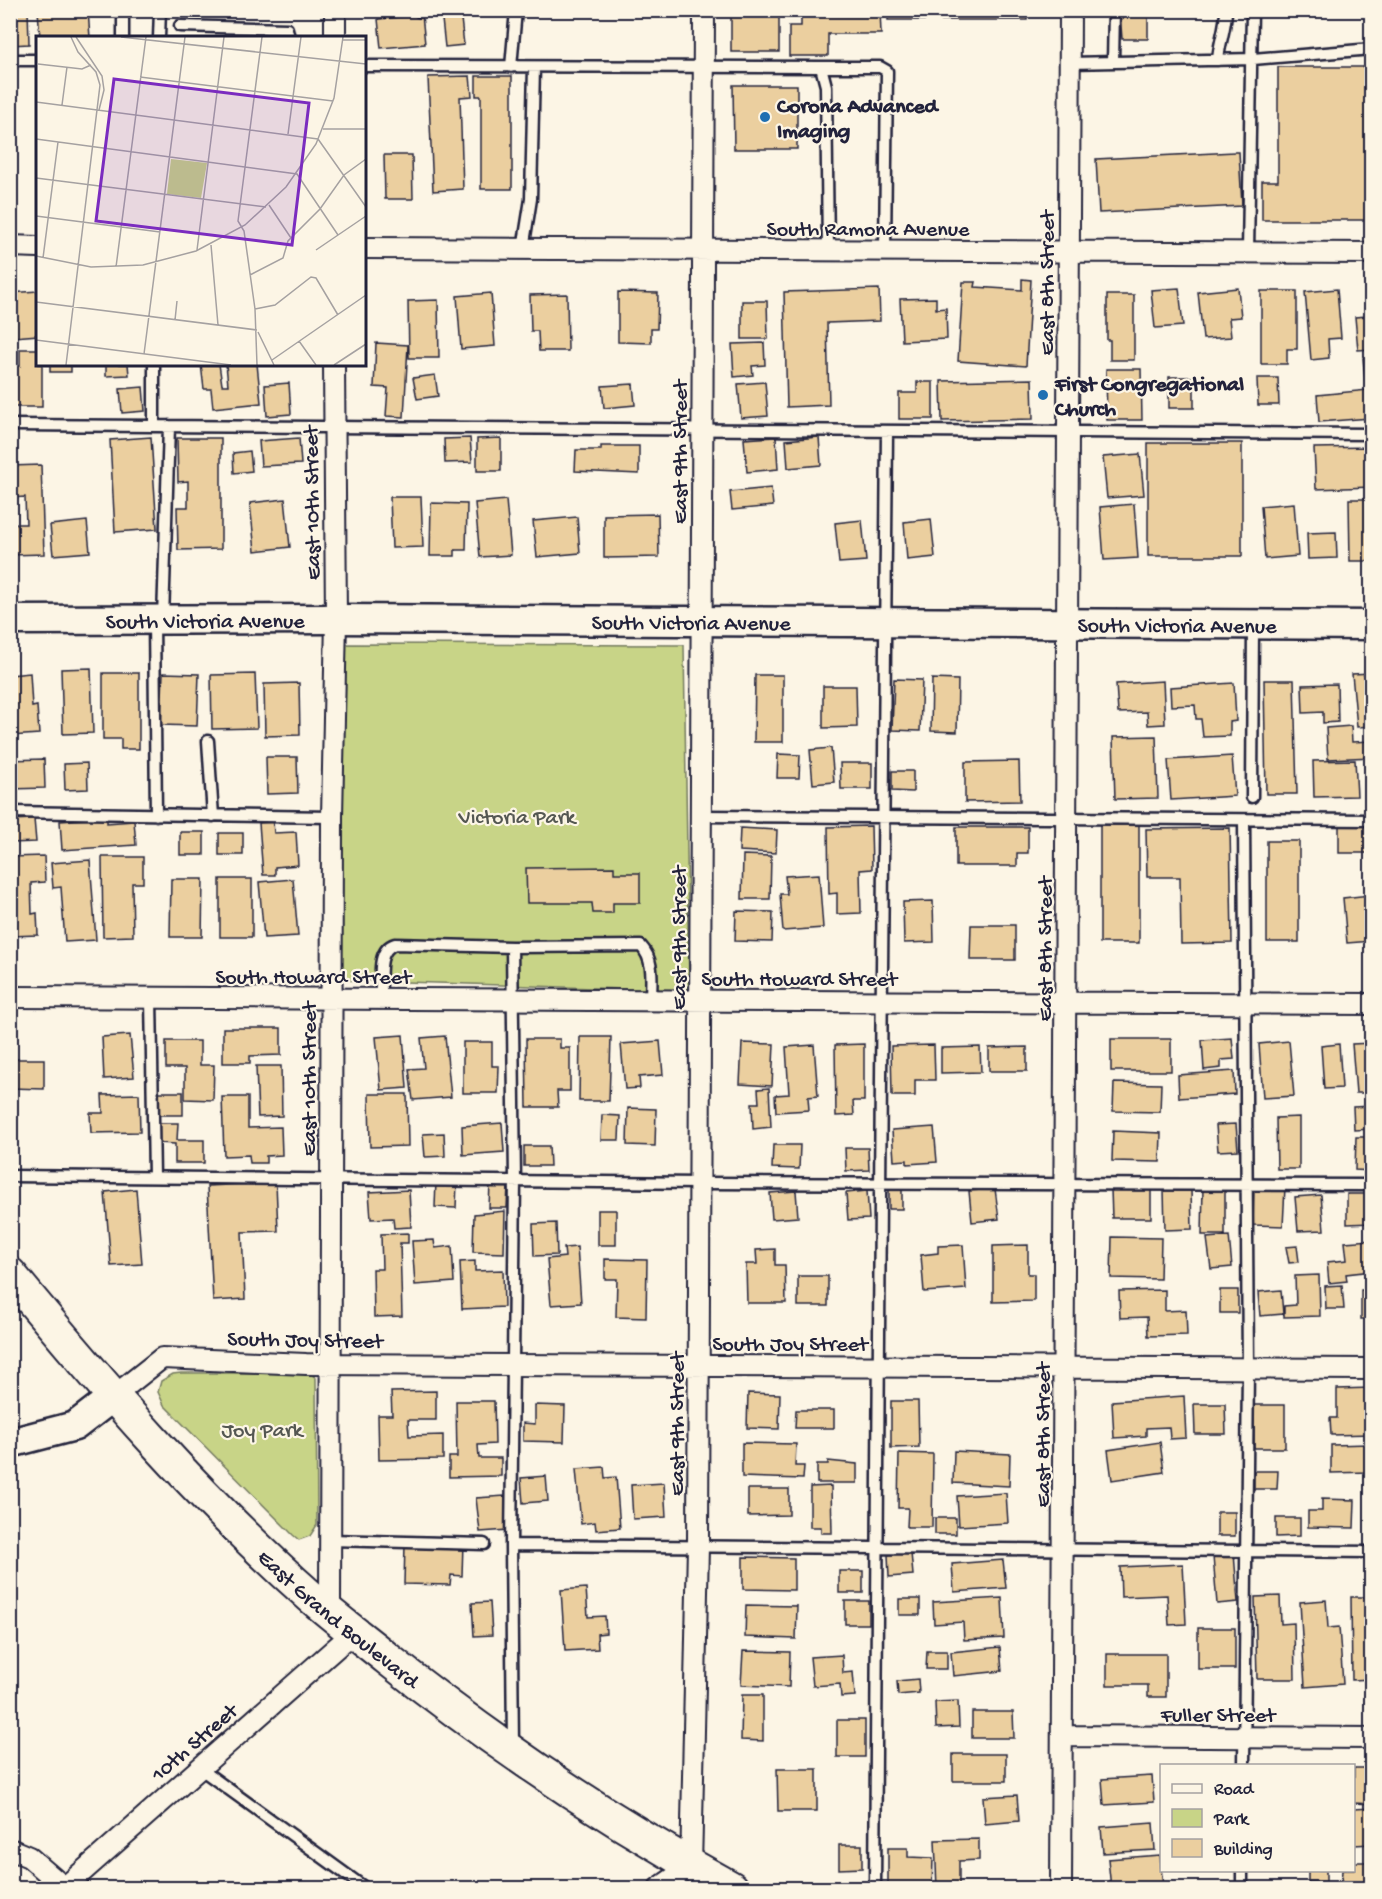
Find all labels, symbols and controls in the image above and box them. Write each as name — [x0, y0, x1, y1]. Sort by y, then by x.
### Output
inset map — [36, 36, 366, 366]
place label: Corona Advanced Imaging — [776, 95, 939, 146]
marker: Corona Advanced Imaging — [758, 110, 772, 124]
street label: East 8th Street — [1036, 209, 1062, 355]
street label: South Ramona Avenue — [767, 218, 970, 244]
place label: First Congregational Church — [1054, 373, 1244, 424]
street label: East 9th Street — [669, 378, 695, 524]
marker: First Congregational Church — [1036, 388, 1050, 402]
street label: East 10th Street — [300, 424, 328, 580]
street label: South Victoria Avenue — [105, 610, 305, 637]
street label: South Victoria Avenue — [591, 611, 791, 639]
street label: South Victoria Avenue — [1077, 614, 1277, 641]
park label: Victoria Park — [458, 806, 578, 832]
street label: East 9th Street — [668, 864, 694, 1010]
street label: East 8th Street — [1034, 875, 1060, 1021]
street label: South Howard Street — [215, 966, 413, 992]
street label: South Howard Street — [701, 968, 899, 994]
street label: East 10th Street — [298, 1000, 324, 1156]
street label: South Joy Street — [227, 1328, 385, 1356]
street label: South Joy Street — [712, 1333, 870, 1359]
street label: East 9th Street — [666, 1350, 692, 1496]
street label: East 8th Street — [1032, 1361, 1058, 1507]
park label: Joy Park — [221, 1419, 305, 1445]
street label: East Grand Boulevard — [250, 1546, 425, 1697]
street label: 10th Street — [146, 1698, 246, 1789]
street label: Fuller Street — [1160, 1704, 1277, 1730]
legend — [1160, 1764, 1355, 1872]
text: Road — [1214, 1780, 1255, 1801]
text: Park — [1213, 1810, 1250, 1831]
text: Building — [1213, 1840, 1273, 1861]

